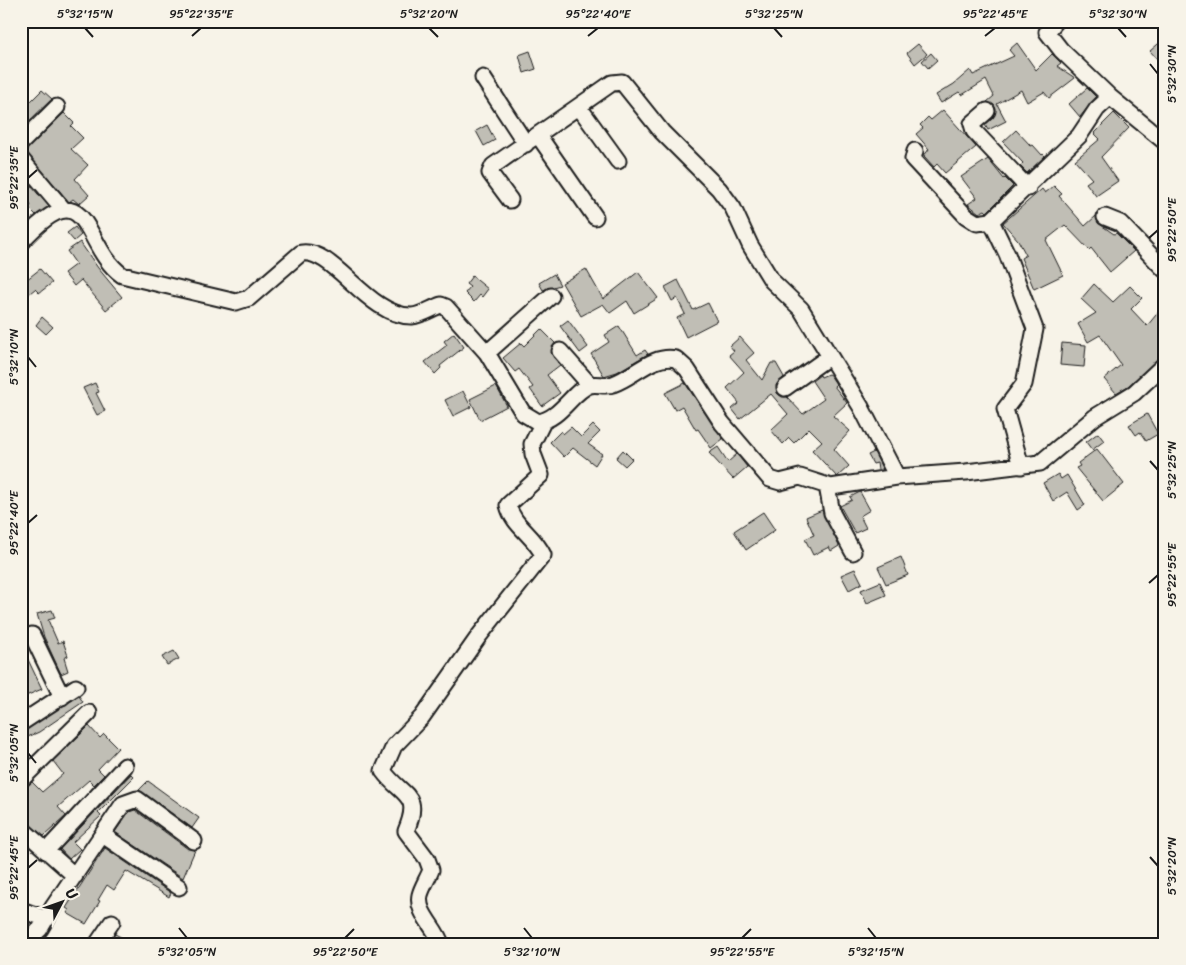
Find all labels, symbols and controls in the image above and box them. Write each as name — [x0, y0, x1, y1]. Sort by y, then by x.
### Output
text: 5°32'15"N — [57, 3, 114, 25]
text: 95°22'35"E — [169, 3, 234, 25]
text: 5°32'20"N — [400, 3, 459, 25]
text: 95°22'40"E — [566, 3, 632, 25]
text: 5°32'25"N — [745, 3, 804, 25]
text: 95°22'45"E — [963, 3, 1029, 25]
text: 5°32'30"N — [1089, 3, 1148, 25]
text: 5°32'30"N — [1161, 44, 1183, 103]
text: 95°22'35"E — [3, 145, 25, 210]
text: 95°22'50"E — [1161, 196, 1183, 262]
text: 5°32'10"N — [3, 328, 25, 385]
text: 5°32'25"N — [1161, 440, 1183, 499]
text: 95°22'40"E — [3, 489, 25, 555]
text: 95°22'55"E — [1161, 541, 1183, 607]
text: 5°32'05"N — [3, 723, 25, 782]
text: 95°22'45"E — [3, 834, 25, 900]
text: 5°32'20"N — [1161, 836, 1183, 895]
north arrow — [38, 878, 88, 928]
text: U — [59, 882, 84, 906]
text: 5°32'05"N — [158, 941, 217, 963]
text: 95°22'50"E — [313, 941, 379, 963]
text: 5°32'10"N — [504, 941, 561, 963]
text: 95°22'55"E — [710, 941, 776, 963]
text: 5°32'15"N — [848, 941, 905, 963]

